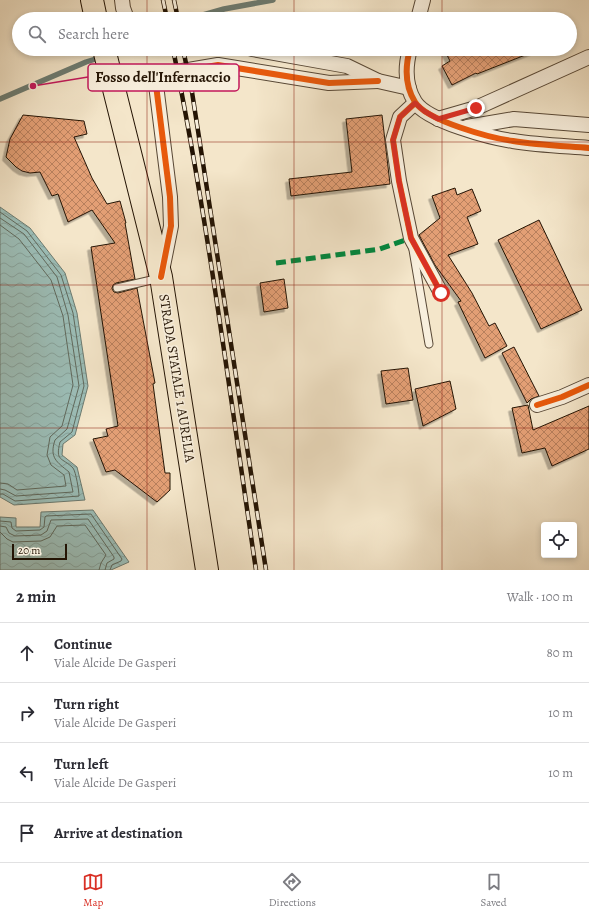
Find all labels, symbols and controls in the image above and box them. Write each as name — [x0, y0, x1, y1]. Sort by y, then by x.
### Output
search box — [12, 12, 577, 56]
icon: search — [26, 23, 48, 45]
text: Search here — [58, 24, 129, 44]
callout: Fosso dell'Infernaccio — [88, 64, 239, 91]
text: Fosso dell'Infernaccio — [95, 67, 231, 87]
route end — [467, 99, 485, 117]
route start — [432, 284, 450, 302]
street label: STRADA STATALE 1 AURELIA — [154, 292, 200, 464]
map controls — [541, 522, 577, 558]
button: locate — [541, 522, 577, 558]
scale bar — [12, 542, 67, 561]
text: 20 m — [18, 543, 40, 558]
text: 2 min — [16, 585, 56, 608]
text: Walk · 100 m — [507, 588, 573, 605]
text: Continue — [54, 634, 112, 654]
icon: ahead — [16, 642, 38, 664]
text: 80 m — [546, 644, 573, 661]
text: Viale Alcide De Gasperi — [54, 654, 176, 671]
text: Turn right — [54, 694, 119, 714]
icon: right — [16, 702, 38, 724]
text: 10 m — [548, 704, 573, 721]
text: Viale Alcide De Gasperi — [54, 714, 176, 731]
text: Turn left — [54, 754, 109, 774]
icon: left — [16, 762, 38, 784]
text: 10 m — [548, 764, 573, 781]
text: Viale Alcide De Gasperi — [54, 774, 176, 791]
icon: arrive — [16, 822, 38, 844]
text: Arrive at destination — [54, 823, 183, 843]
tab: Map — [82, 871, 104, 910]
tab: Directions — [269, 871, 316, 910]
tab: Saved — [481, 871, 507, 910]

